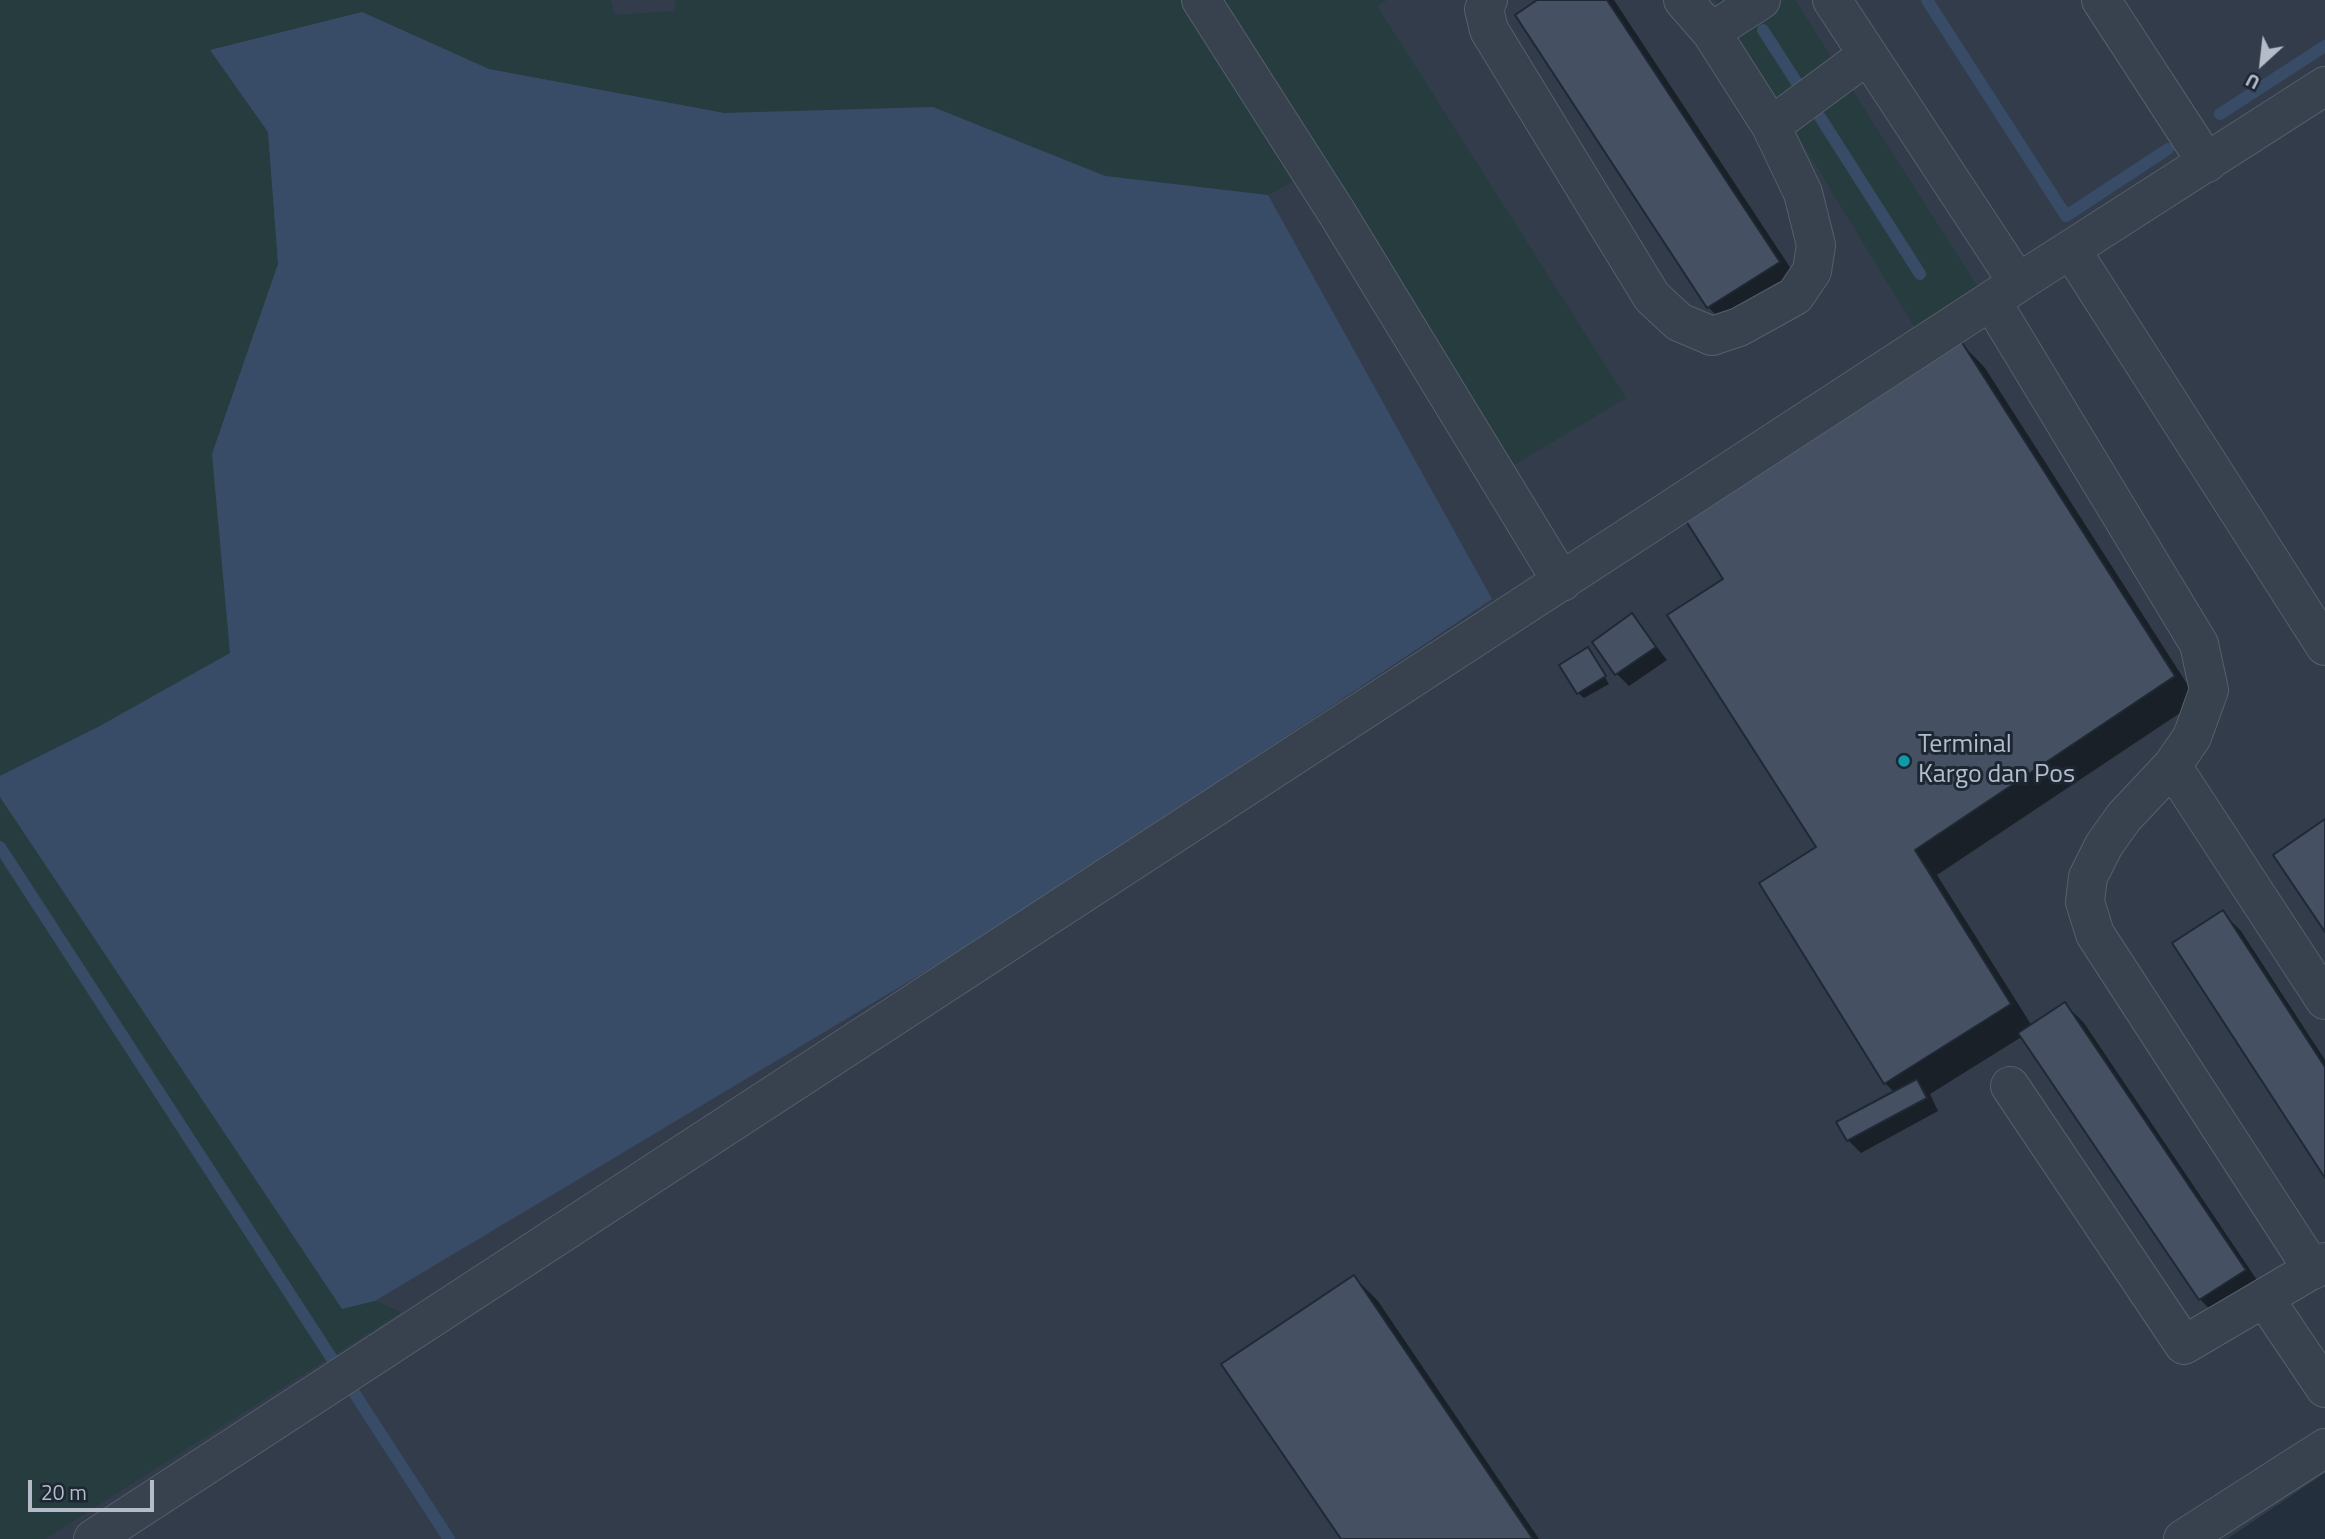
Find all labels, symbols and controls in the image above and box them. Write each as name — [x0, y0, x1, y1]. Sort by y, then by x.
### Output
north arrow — [2227, 28, 2297, 98]
text: U — [2240, 66, 2264, 98]
place label: Terminal Kargo dan Pos — [1918, 730, 2075, 792]
marker: Terminal Kargo dan Pos — [1896, 753, 1912, 769]
scale bar — [32, 1466, 158, 1510]
text: 20 m — [41, 1476, 87, 1508]

